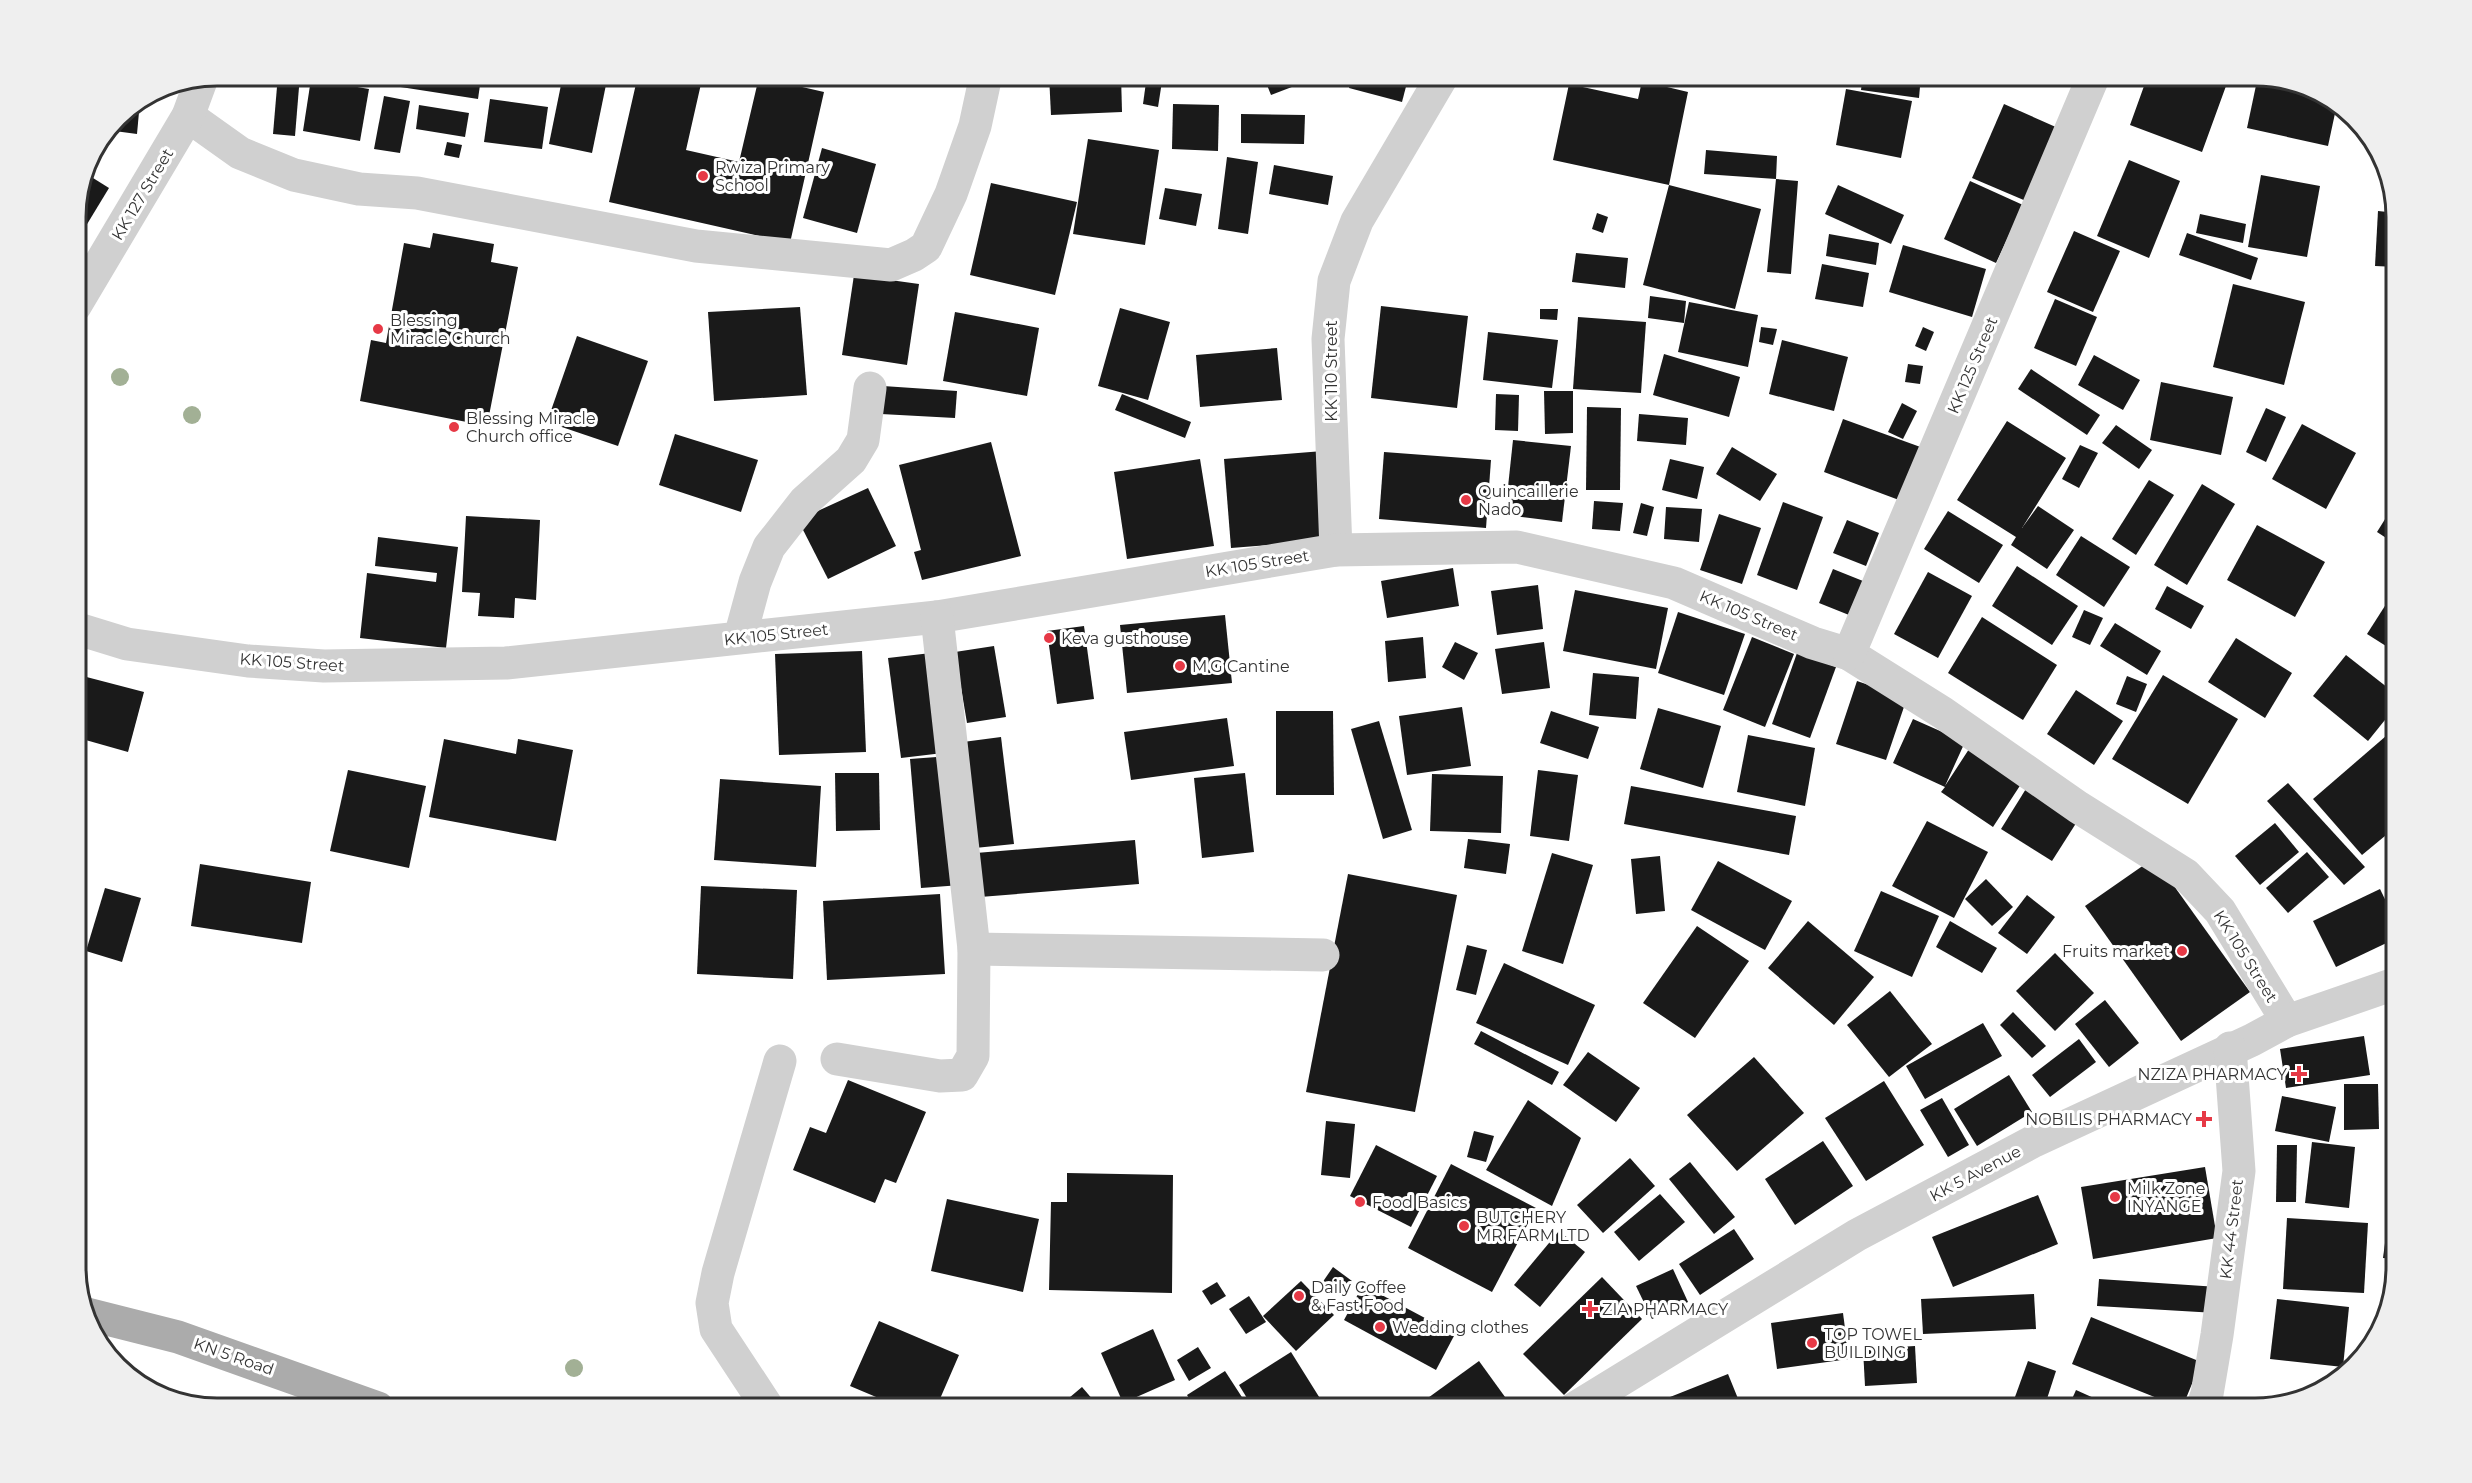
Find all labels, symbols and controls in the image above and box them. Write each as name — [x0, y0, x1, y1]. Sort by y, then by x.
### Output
street label: KK 127 Street — [108, 144, 178, 244]
place label: Rwiza Primary School — [715, 158, 830, 195]
marker: Rwiza Primary School — [696, 169, 710, 183]
place label: Blessing Miracle Church — [390, 311, 511, 348]
street label: KK 125 Street — [1944, 313, 2002, 417]
street label: KK 110 Street — [1322, 320, 1341, 422]
marker: Blessing Miracle Church — [371, 322, 385, 336]
place label: Blessing Miracle Church office — [466, 409, 596, 446]
marker: Blessing Miracle Church office — [447, 420, 461, 434]
place label: Quincaillerie Nado — [1478, 482, 1579, 519]
marker: Quincaillerie Nado — [1459, 493, 1473, 507]
street label: KK 105 Street — [1204, 546, 1311, 581]
street label: KK 105 Street — [1697, 586, 1801, 645]
street label: KK 105 Street — [723, 620, 830, 649]
place label: Keva gusthouse — [1061, 629, 1189, 648]
marker: Keva gusthouse — [1042, 631, 1056, 645]
street label: KK 105 Street — [239, 649, 345, 676]
place label: M.G Cantine — [1192, 657, 1290, 676]
marker: M.G Cantine — [1173, 659, 1187, 673]
street label: KK 105 Street — [2210, 907, 2282, 1006]
place label: Fruits market — [2062, 942, 2170, 961]
marker: Fruits market — [2175, 944, 2189, 958]
place label: NZIZA PHARMACY — [2137, 1065, 2288, 1084]
marker: NZIZA PHARMACY — [2292, 1067, 2306, 1081]
place label: NOBILIS PHARMACY — [2025, 1110, 2193, 1129]
marker: NOBILIS PHARMACY — [2197, 1112, 2211, 1126]
street label: KK 5 Avenue — [1926, 1141, 2024, 1205]
street label: KK 44 Street — [2216, 1177, 2247, 1280]
place label: Milk Zone INYANGE — [2127, 1179, 2205, 1216]
marker: Milk Zone INYANGE — [2108, 1190, 2122, 1204]
place label: Food Basics — [1372, 1193, 1468, 1212]
marker: Food Basics — [1353, 1195, 1367, 1209]
place label: BUTCHERY MR FARM LTD — [1476, 1208, 1590, 1245]
marker: BUTCHERY MR FARM LTD — [1457, 1219, 1471, 1233]
place label: Daily Coffee & Fast Food — [1311, 1278, 1406, 1315]
marker: Daily Coffee & Fast Food — [1292, 1289, 1306, 1303]
place label: ZIA PHARMACY — [1602, 1300, 1729, 1319]
marker: ZIA PHARMACY — [1583, 1302, 1597, 1316]
place label: Wedding clothes — [1392, 1318, 1529, 1337]
marker: Wedding clothes — [1373, 1320, 1387, 1334]
place label: TOP TOWEL BUILDING — [1824, 1325, 1922, 1362]
street label: KN 5 Road — [191, 1334, 276, 1379]
marker: TOP TOWEL BUILDING — [1805, 1336, 1819, 1350]

